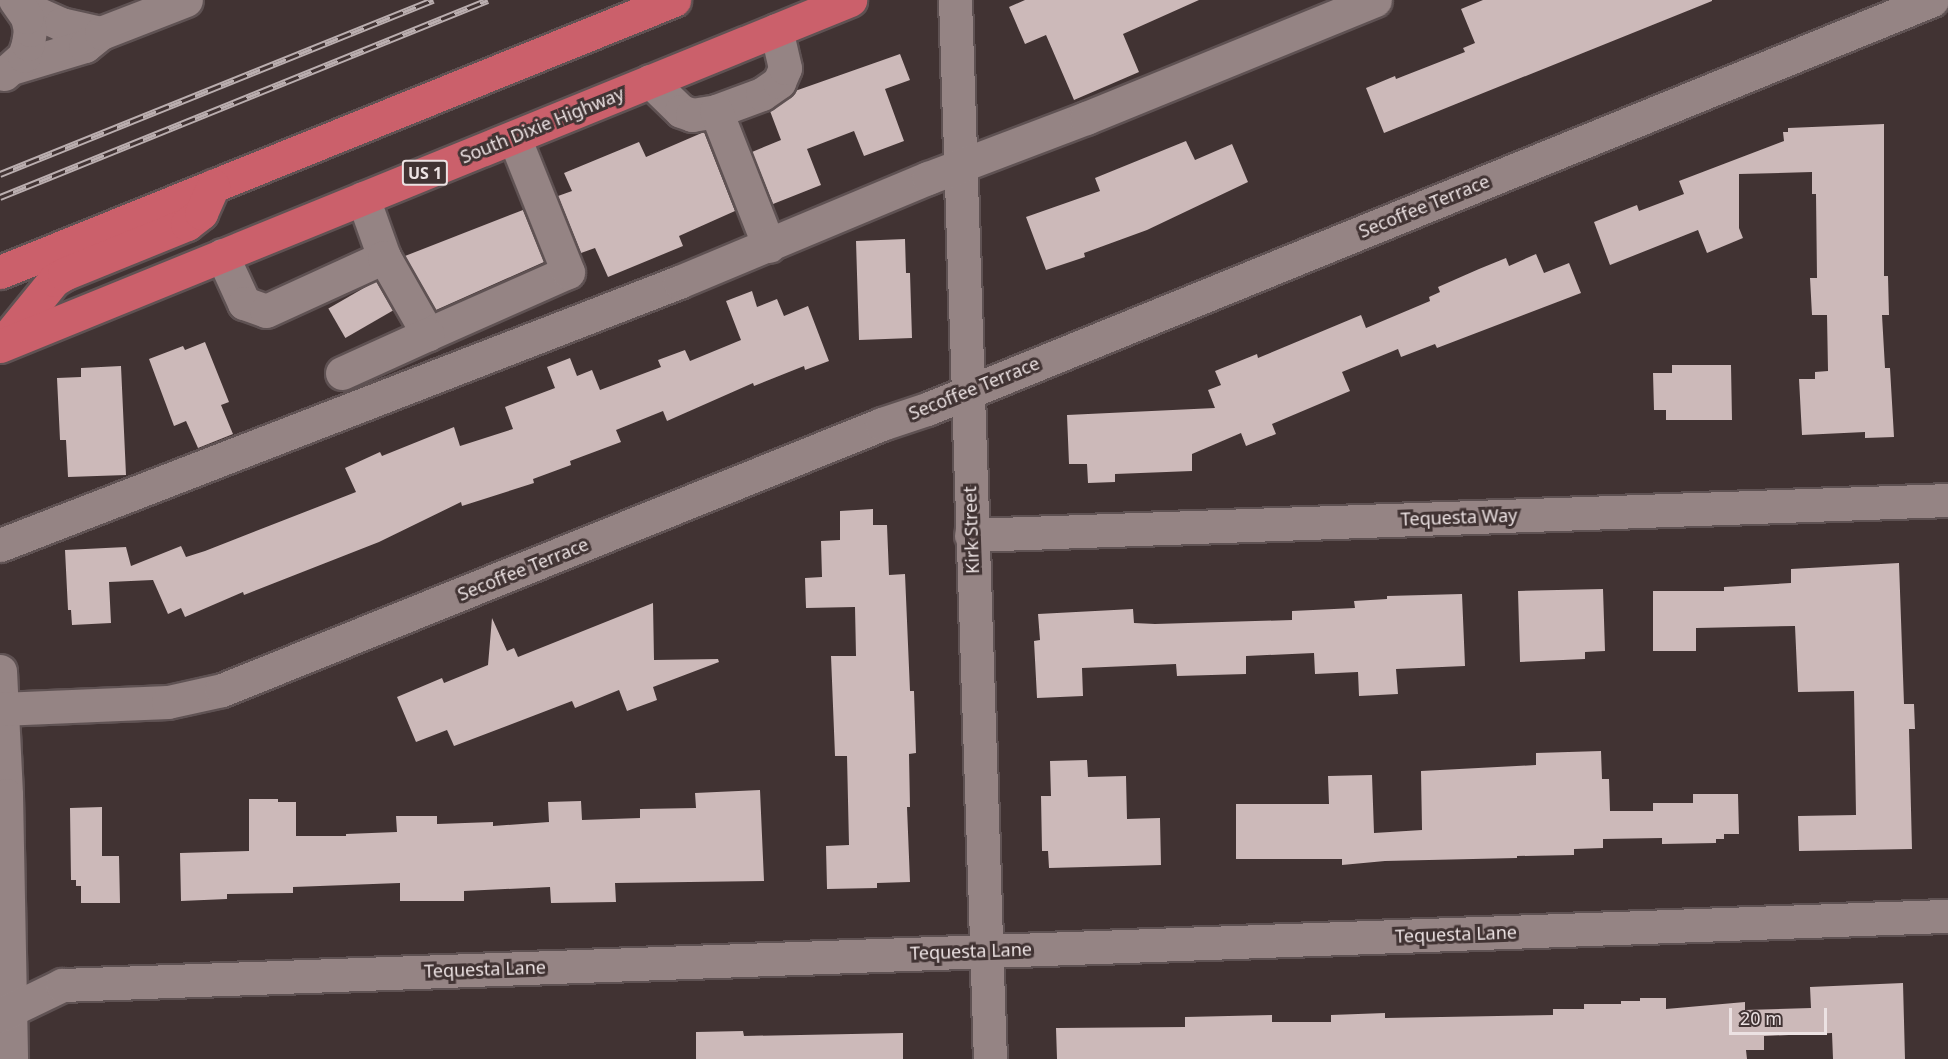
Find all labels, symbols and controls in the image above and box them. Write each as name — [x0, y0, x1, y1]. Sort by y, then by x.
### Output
street label: South Dixie Highway — [457, 82, 627, 168]
road number: US 1 — [401, 160, 449, 186]
street label: Secoffee Terrace — [1355, 170, 1493, 242]
street label: Secoffee Terrace — [905, 352, 1043, 424]
street label: Kirk Street — [959, 486, 983, 574]
street label: Tequesta Way — [1400, 504, 1518, 530]
street label: Secoffee Terrace — [454, 533, 592, 605]
street label: Tequesta Lane — [1395, 921, 1517, 947]
street label: Tequesta Lane — [910, 938, 1032, 964]
street label: Tequesta Lane — [424, 956, 546, 982]
scale bar — [1732, 996, 1830, 1034]
text: 20 m — [1740, 1006, 1782, 1030]

